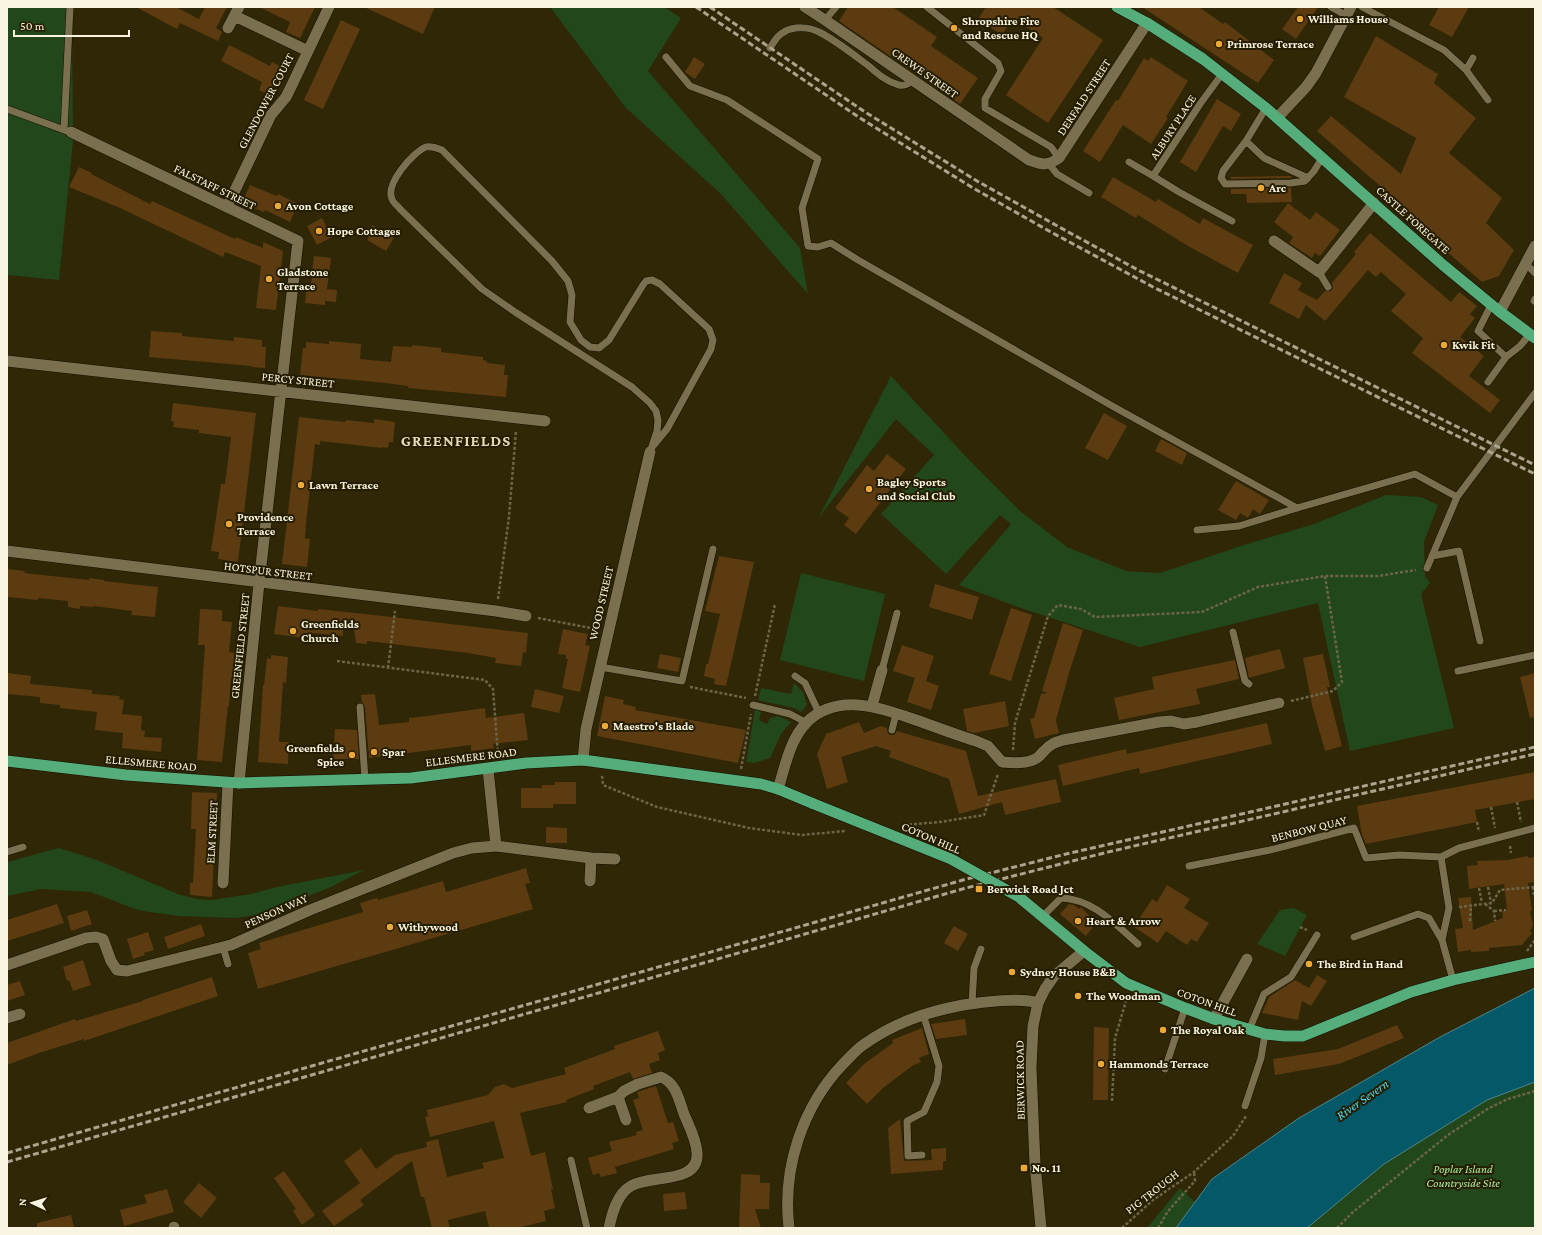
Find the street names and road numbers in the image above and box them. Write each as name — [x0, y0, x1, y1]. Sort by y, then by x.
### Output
street label: CREWE STREET — [889, 45, 961, 101]
street label: GLENDOWER COURT — [235, 50, 297, 151]
street label: DERFALD STREET — [1054, 56, 1114, 138]
street label: ALBURY PLACE — [1147, 92, 1199, 162]
street label: FALSTAFF STREET — [172, 161, 259, 213]
street label: CASTLE FOREGATE — [1373, 183, 1453, 257]
street label: PERCY STREET — [261, 369, 336, 391]
street label: HOTSPUR STREET — [223, 559, 313, 583]
street label: WOOD STREET — [586, 564, 616, 641]
street label: GREENFIELD STREET — [228, 592, 253, 699]
street label: ELLESMERE ROAD — [425, 744, 517, 770]
street label: ELLESMERE ROAD — [105, 752, 197, 774]
street label: ELM STREET — [203, 800, 221, 864]
street label: BENBOW QUAY — [1270, 813, 1349, 845]
street label: COTON HILL — [899, 819, 963, 857]
street label: PENSON WAY — [242, 891, 310, 931]
street label: COTON HILL — [1175, 985, 1239, 1019]
street label: BERWICK ROAD — [1012, 1040, 1028, 1120]
street label: PIG TROUGH — [1123, 1167, 1182, 1217]

